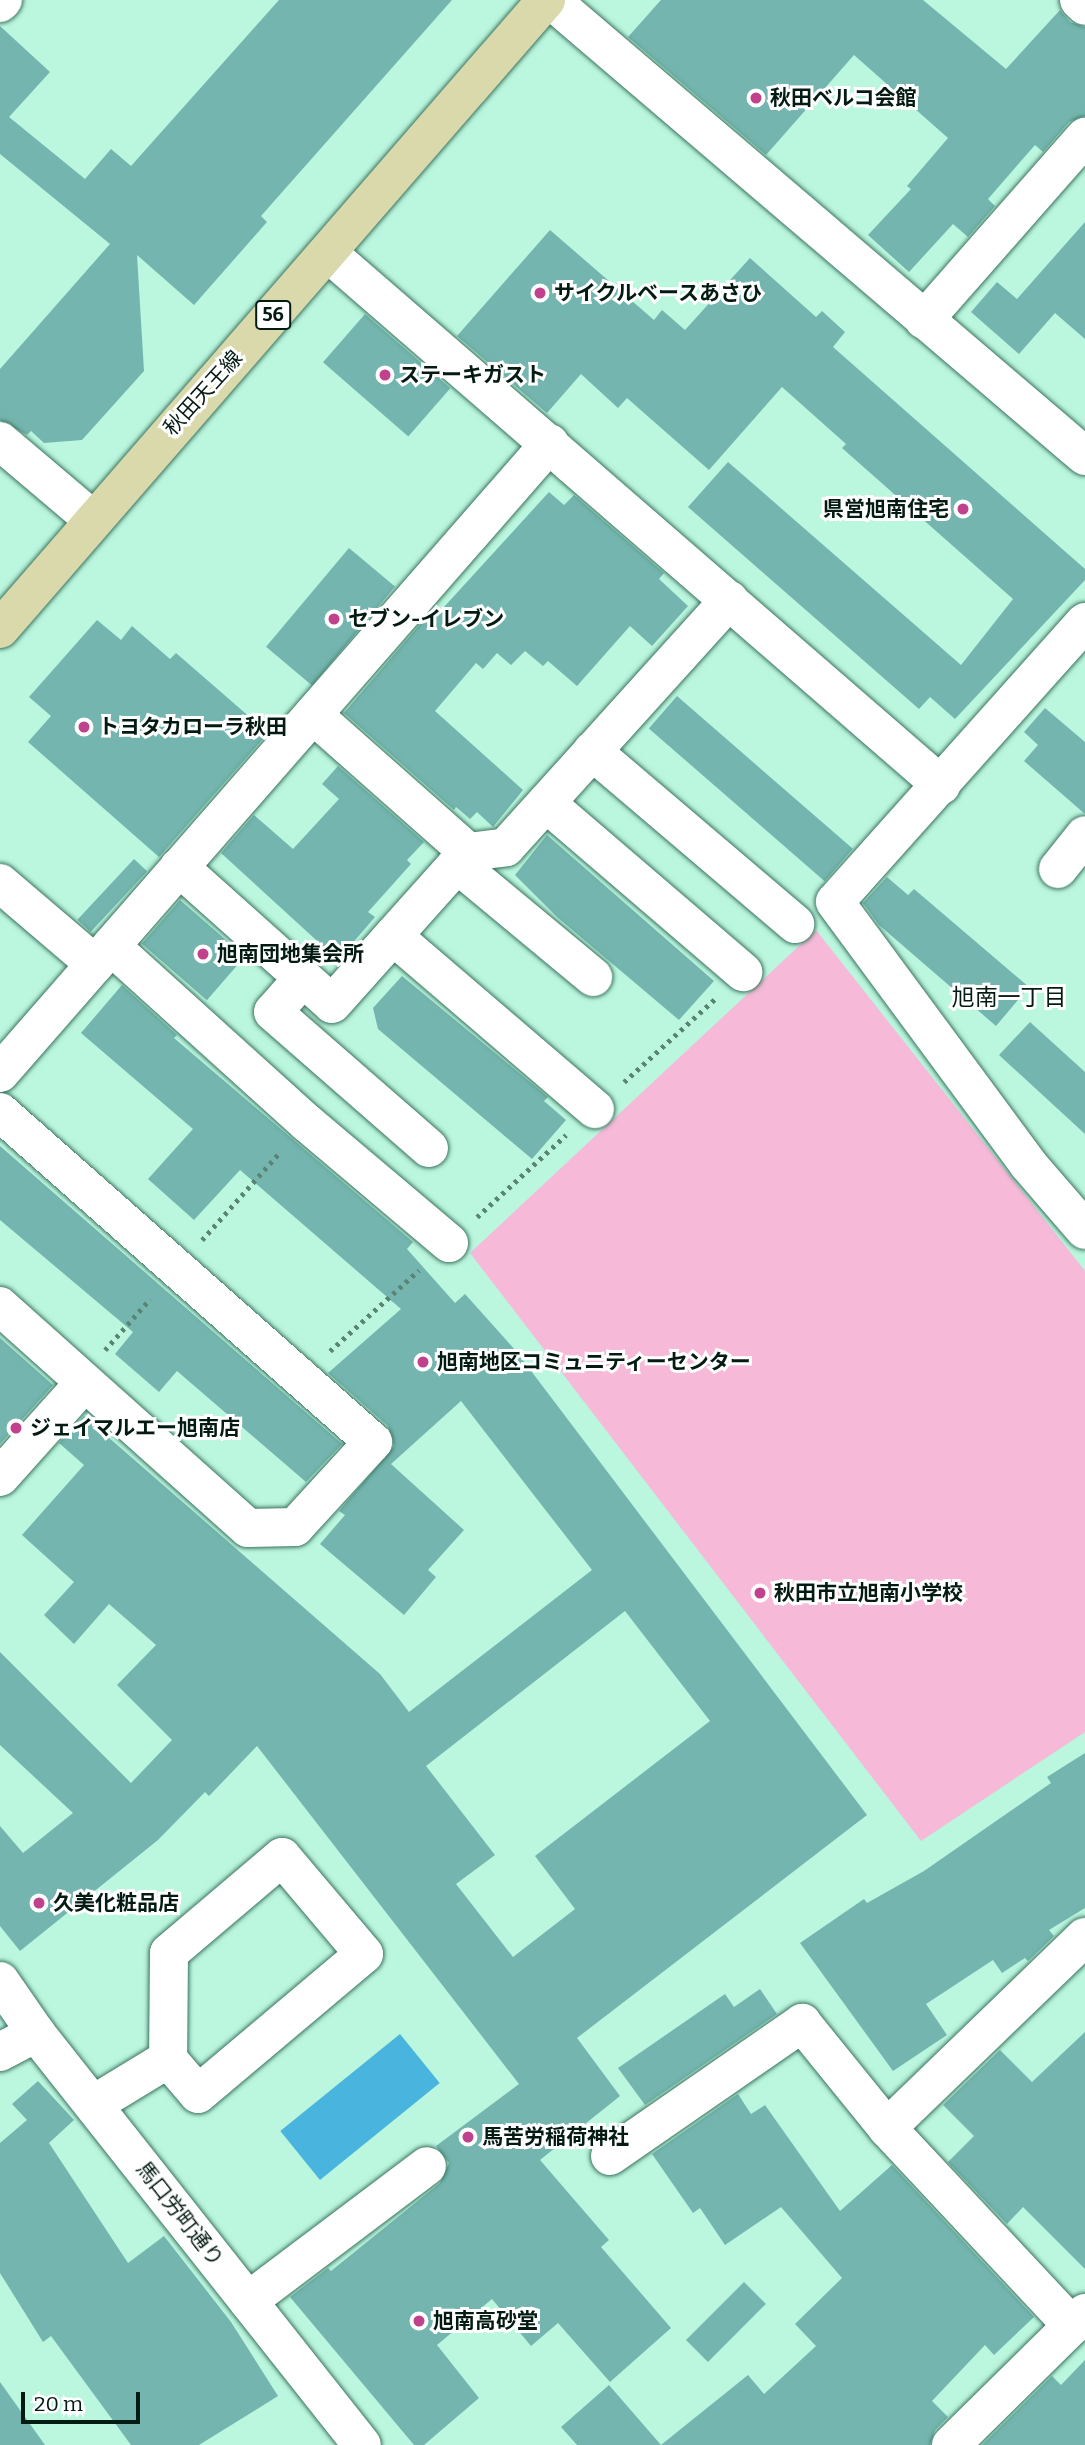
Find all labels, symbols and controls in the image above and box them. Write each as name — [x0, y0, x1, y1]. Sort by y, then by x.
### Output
place label: 秋田ベルコ会館 — [770, 85, 917, 111]
marker: 秋田ベルコ会館 — [748, 90, 764, 106]
place label: サイクルベースあさひ — [554, 280, 764, 306]
marker: サイクルベースあさひ — [532, 285, 548, 301]
road number: 56 — [254, 300, 292, 330]
street label: 秋田天王線 — [159, 346, 247, 440]
place label: ステーキガスト — [399, 362, 546, 388]
marker: ステーキガスト — [377, 367, 393, 383]
place label: 県営旭南住宅 — [823, 496, 949, 522]
marker: 県営旭南住宅 — [955, 501, 971, 517]
place label: セブン-イレブン — [348, 606, 504, 632]
marker: セブン-イレブン — [326, 611, 342, 627]
place label: トヨタカローラ秋田 — [98, 714, 287, 740]
marker: トヨタカローラ秋田 — [76, 719, 92, 735]
place label: 旭南団地集会所 — [217, 941, 364, 967]
marker: 旭南団地集会所 — [195, 946, 211, 962]
district label: 旭南一丁目 — [952, 983, 1066, 1011]
place label: 旭南地区コミュニティーセンター — [437, 1349, 752, 1375]
marker: 旭南地区コミュニティーセンター — [415, 1354, 431, 1370]
place label: ジェイマルエー旭南店 — [30, 1415, 240, 1441]
marker: ジェイマルエー旭南店 — [8, 1420, 24, 1436]
place label: 秋田市立旭南小学校 — [774, 1580, 963, 1606]
marker: 秋田市立旭南小学校 — [752, 1585, 768, 1601]
place label: 久美化粧品店 — [53, 1890, 179, 1916]
marker: 久美化粧品店 — [31, 1895, 47, 1911]
place label: 馬苦労稲荷神社 — [482, 2124, 629, 2150]
marker: 馬苦労稲荷神社 — [460, 2129, 476, 2145]
street label: 馬口労町通り — [131, 2157, 229, 2271]
place label: 旭南高砂堂 — [433, 2308, 538, 2334]
marker: 旭南高砂堂 — [411, 2313, 427, 2329]
scale bar — [24, 2378, 144, 2422]
text: 20 m — [34, 2391, 83, 2417]

